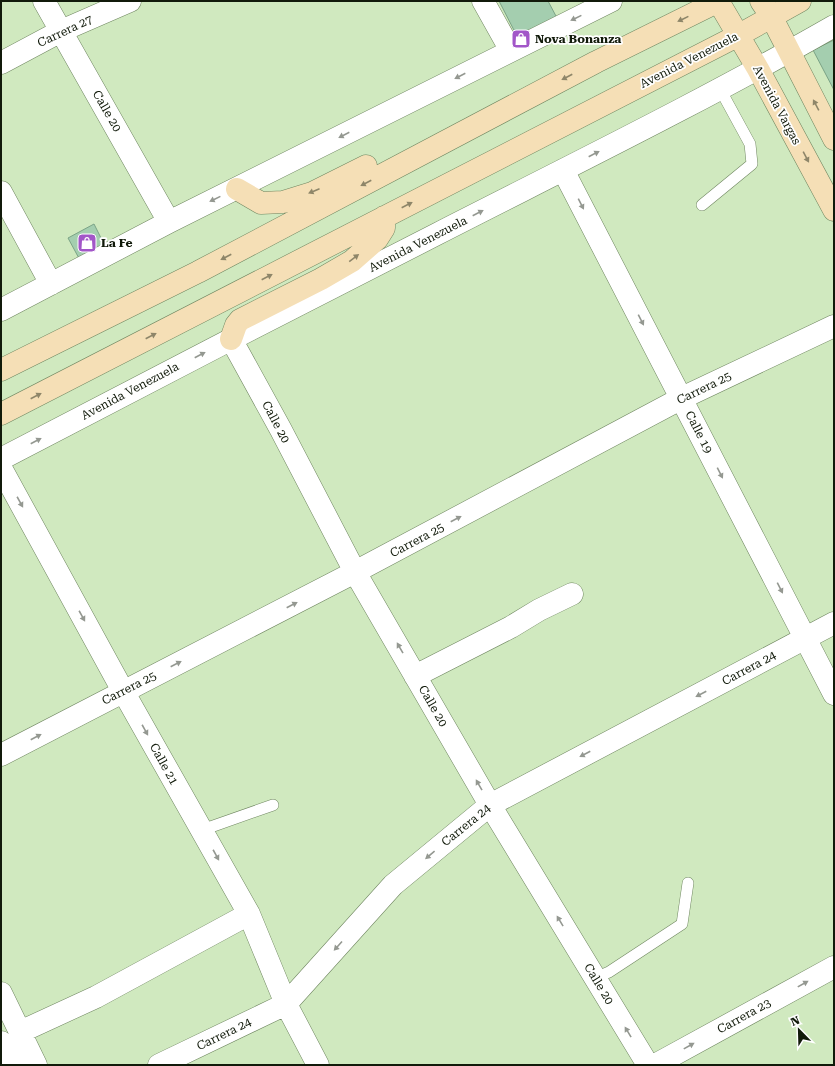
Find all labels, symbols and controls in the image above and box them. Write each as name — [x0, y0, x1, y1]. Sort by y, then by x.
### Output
street label: Carrera 27 — [35, 12, 95, 50]
one-way arrow — [570, 15, 582, 21]
one-way arrow — [678, 16, 689, 22]
shop icon: Nova Bonanza — [510, 28, 532, 50]
street label: Avenida Venezuela — [637, 29, 741, 91]
place label: Nova Bonanza — [535, 32, 621, 46]
street label: Avenida Vargas — [750, 63, 804, 147]
one-way arrow — [454, 73, 465, 79]
one-way arrow — [561, 74, 573, 80]
street label: Calle 20 — [90, 88, 125, 134]
one-way arrow — [813, 99, 819, 110]
one-way arrow — [338, 132, 349, 138]
one-way arrow — [588, 151, 600, 157]
one-way arrow — [802, 151, 809, 163]
one-way arrow — [360, 180, 371, 187]
one-way arrow — [307, 189, 319, 195]
one-way arrow — [209, 196, 221, 202]
one-way arrow — [578, 199, 585, 210]
one-way arrow — [402, 202, 413, 208]
one-way arrow — [473, 210, 484, 216]
street label: Avenida Venezuela — [366, 213, 470, 275]
shop icon: La Fe — [76, 232, 98, 254]
place label: La Fe — [101, 236, 133, 250]
one-way arrow — [220, 254, 232, 260]
one-way arrow — [349, 254, 360, 263]
one-way arrow — [261, 274, 273, 280]
one-way arrow — [638, 314, 645, 326]
one-way arrow — [146, 333, 157, 340]
one-way arrow — [195, 351, 206, 358]
street label: Avenida Venezuela — [79, 359, 182, 423]
street label: Carrera 25 — [674, 369, 734, 407]
one-way arrow — [30, 393, 41, 399]
street label: Calle 20 — [259, 399, 293, 446]
street label: Calle 19 — [682, 409, 716, 456]
one-way arrow — [30, 437, 41, 444]
one-way arrow — [717, 467, 724, 478]
one-way arrow — [16, 496, 23, 508]
one-way arrow — [451, 515, 462, 522]
street label: Carrera 25 — [388, 520, 447, 560]
one-way arrow — [776, 583, 783, 594]
one-way arrow — [286, 602, 297, 608]
one-way arrow — [79, 610, 86, 622]
one-way arrow — [396, 643, 403, 654]
street label: Carrera 24 — [720, 648, 779, 688]
one-way arrow — [170, 661, 182, 667]
street label: Carrera 25 — [99, 668, 159, 708]
street label: Calle 20 — [416, 683, 451, 729]
one-way arrow — [695, 691, 706, 697]
one-way arrow — [142, 724, 149, 736]
one-way arrow — [30, 733, 41, 740]
street label: Calle 21 — [147, 741, 181, 788]
one-way arrow — [580, 751, 591, 758]
one-way arrow — [475, 779, 482, 791]
street label: Carrera 24 — [439, 801, 494, 849]
one-way arrow — [212, 849, 219, 861]
one-way arrow — [425, 850, 435, 859]
one-way arrow — [557, 915, 564, 927]
one-way arrow — [333, 941, 343, 951]
street label: Calle 20 — [581, 961, 617, 1007]
one-way arrow — [797, 980, 809, 987]
street label: Carrera 23 — [715, 995, 774, 1036]
north arrow — [779, 1010, 819, 1050]
text: N — [789, 1013, 802, 1029]
street label: Carrera 24 — [194, 1015, 254, 1053]
one-way arrow — [624, 1026, 631, 1038]
one-way arrow — [683, 1043, 695, 1050]

